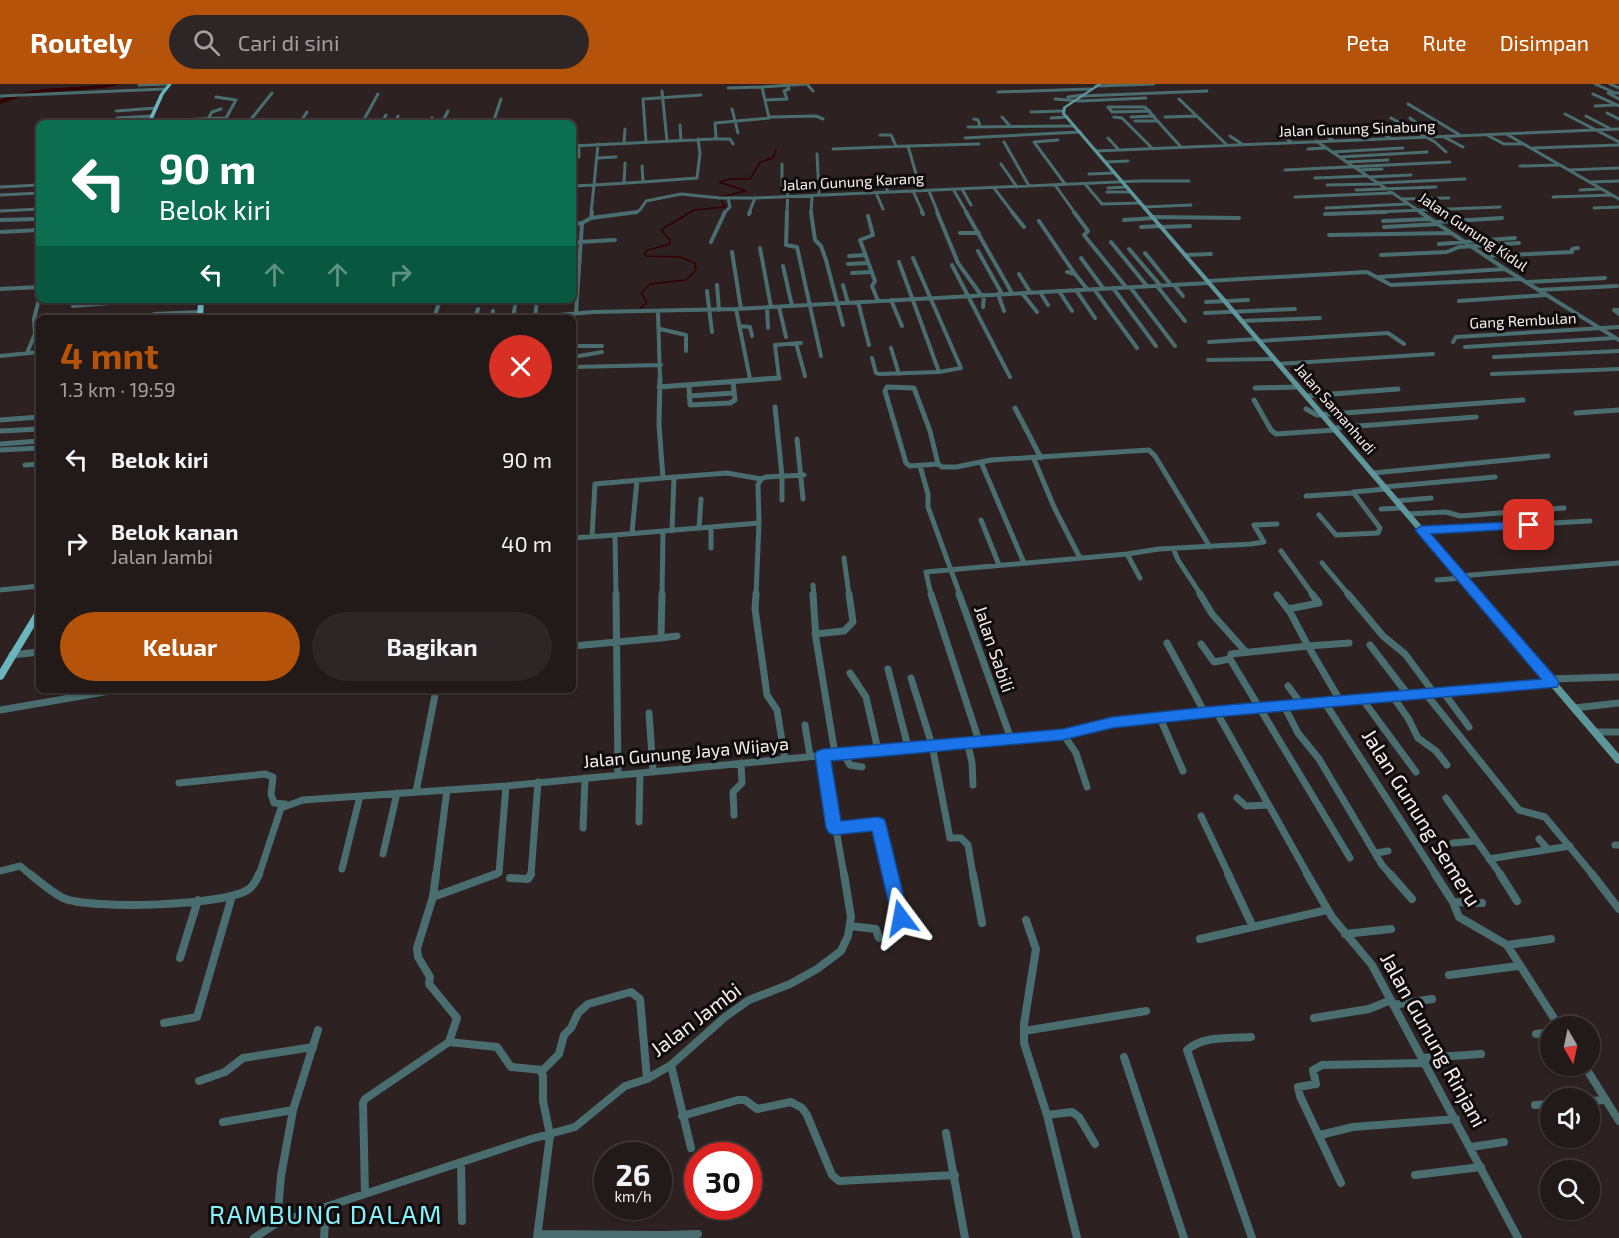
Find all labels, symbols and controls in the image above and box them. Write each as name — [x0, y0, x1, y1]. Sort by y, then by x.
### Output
search box — [169, 15, 589, 69]
text: Routely — [30, 25, 133, 59]
icon: search — [190, 26, 223, 59]
text: Cari di sini — [238, 29, 339, 55]
text: Peta — [1346, 30, 1389, 55]
text: Rute — [1422, 30, 1467, 55]
text: Disimpan — [1500, 30, 1589, 55]
street label: Jalan Gunung Sinabung — [1278, 116, 1436, 140]
text: 90 m — [159, 142, 256, 192]
icon: left — [60, 144, 138, 222]
street label: Jalan Gunung Karang — [781, 168, 925, 194]
street label: Jalan Gunung Kidul — [1415, 188, 1532, 275]
text: Belok kiri — [159, 193, 271, 225]
icon: left — [195, 258, 228, 291]
icon: ahead — [258, 258, 291, 291]
icon: ahead — [321, 258, 354, 291]
icon: right — [384, 258, 417, 291]
street label: Gang Rembulan — [1469, 308, 1577, 332]
text: 4 mnt — [60, 333, 159, 376]
button: close — [489, 335, 552, 398]
street label: Jalan Samanhudi — [1291, 359, 1380, 457]
text: 1.3 km · 19:59 — [60, 377, 176, 401]
icon: left — [60, 443, 93, 476]
text: Belok kiri — [111, 446, 208, 472]
text: 90 m — [502, 446, 552, 472]
pin — [1503, 499, 1554, 550]
icon: arrive — [1512, 508, 1545, 541]
text: Belok kanan — [111, 518, 238, 544]
icon: right — [60, 527, 93, 560]
text: 40 m — [501, 530, 552, 556]
text: Jalan Jambi — [111, 544, 213, 568]
street label: Jalan Sabili — [970, 602, 1020, 695]
button: Keluar — [60, 612, 300, 681]
button: Bagikan — [312, 612, 552, 681]
street label: Jalan Gunung Semeru — [1358, 724, 1487, 910]
street label: Jalan Gunung Jaya Wijaya — [582, 732, 790, 772]
position arrow — [869, 886, 933, 950]
street label: Jalan Gunung Rinjani — [1375, 948, 1493, 1131]
street label: Jalan Jambi — [645, 977, 745, 1061]
north arrow — [1540, 1016, 1600, 1076]
map controls — [1540, 1016, 1600, 1220]
button: sound — [1540, 1088, 1600, 1148]
speed limit sign: 30 — [684, 1142, 762, 1220]
text: 26 — [615, 1156, 651, 1192]
button: search — [1540, 1160, 1600, 1220]
text: km/h — [614, 1187, 652, 1205]
district label: RAMBUNG DALAM — [209, 1198, 443, 1229]

